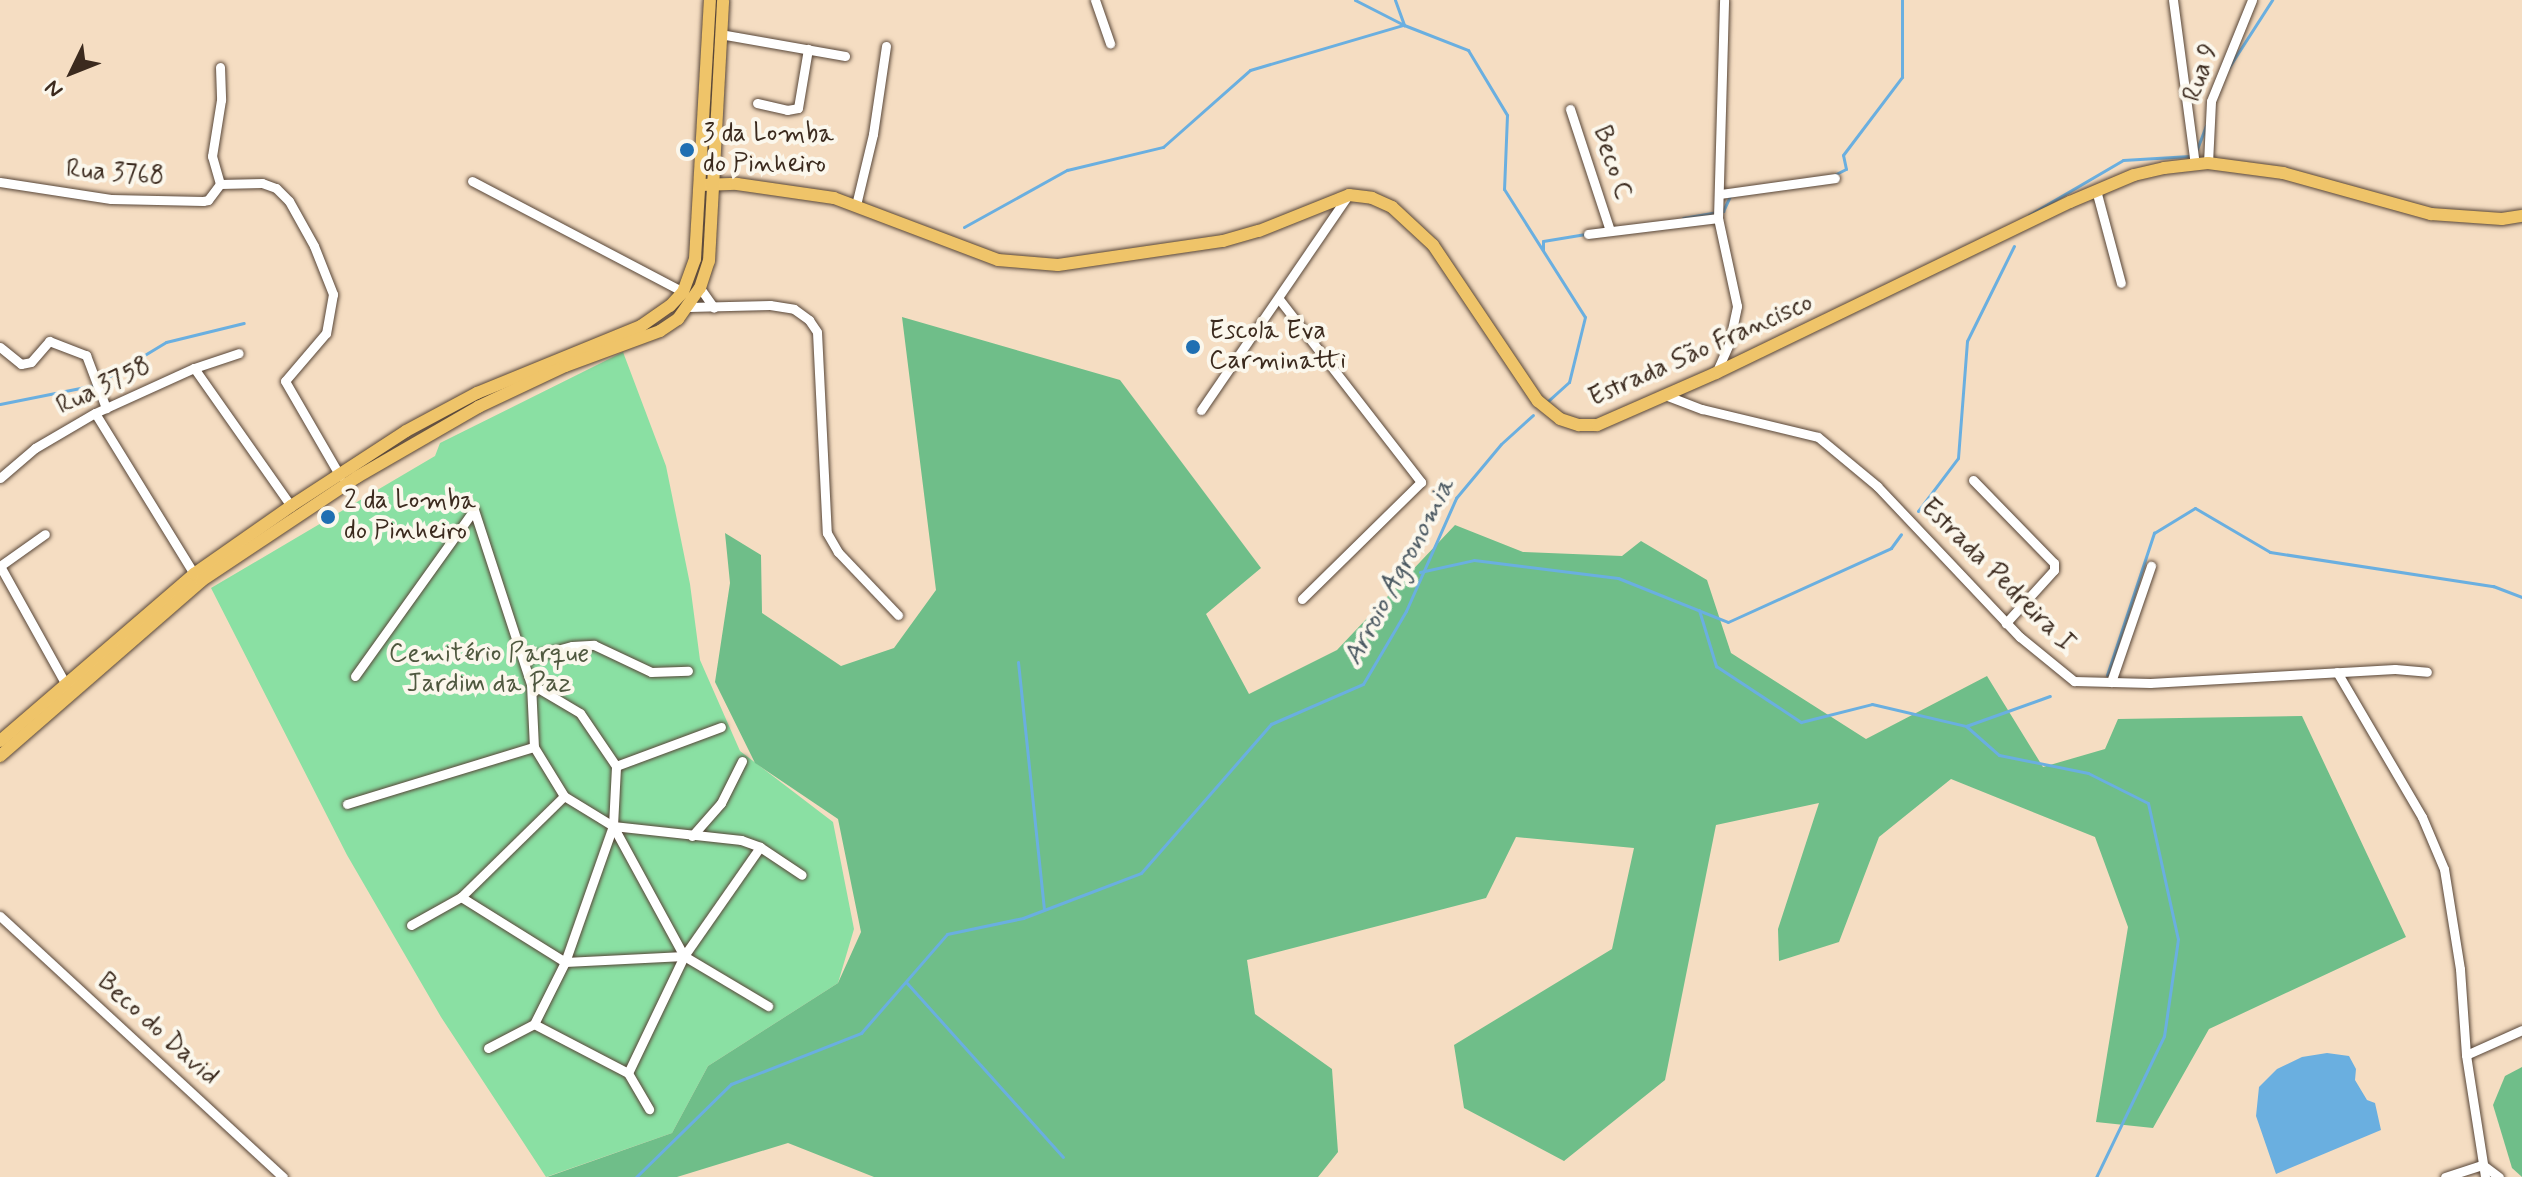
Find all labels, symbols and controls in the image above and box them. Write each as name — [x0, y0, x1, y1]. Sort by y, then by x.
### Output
north arrow — [32, 32, 112, 112]
street label: Rua 9 — [2178, 40, 2226, 106]
text: N — [39, 73, 70, 103]
place label: 3 da Lomba do Pinheiro — [703, 119, 832, 180]
street label: Beco C — [1584, 121, 1638, 205]
marker: 3 da Lomba do Pinheiro — [678, 141, 696, 159]
street label: Rua 3768 — [65, 155, 165, 193]
street label: Estrada São Francisco — [1584, 287, 1818, 415]
place label: Escola Eva Carminatti — [1209, 316, 1346, 378]
marker: Escola Eva Carminatti — [1184, 338, 1202, 356]
street label: Rua 3758 — [52, 351, 156, 423]
water label: Arroio Agronomia — [1337, 473, 1463, 671]
place label: 2 da Lomba do Pinheiro — [344, 486, 474, 548]
street label: Estrada Pedreira I — [1914, 493, 2080, 659]
marker: 2 da Lomba do Pinheiro — [319, 508, 337, 526]
park label: Cemitério Parque Jardim da Paz — [392, 639, 586, 700]
street label: Beco do David — [90, 967, 224, 1093]

